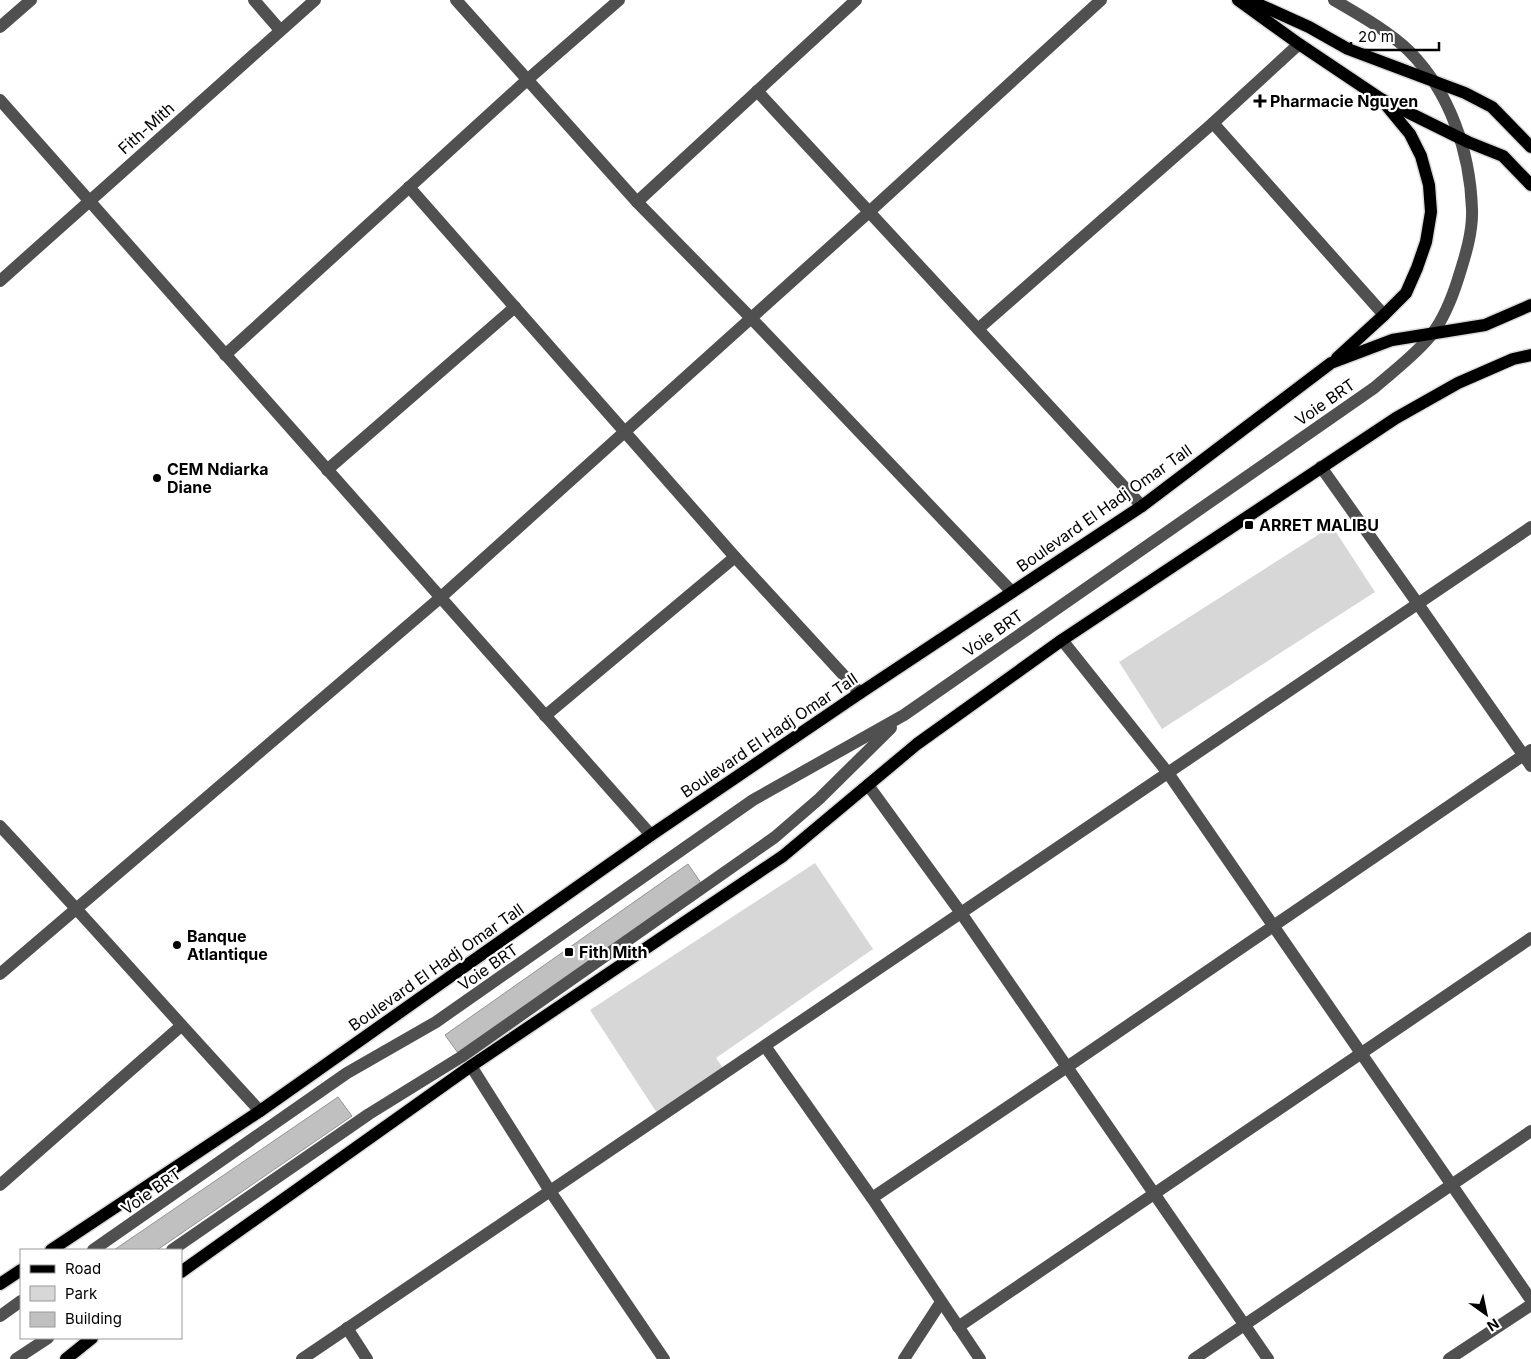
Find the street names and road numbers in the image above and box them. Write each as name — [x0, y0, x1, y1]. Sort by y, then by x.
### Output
street label: Fith-Mith — [114, 98, 178, 158]
street label: Voie BRT — [1291, 374, 1359, 430]
street label: Boulevard El Hadj Omar Tall — [1013, 440, 1195, 576]
street label: Voie BRT — [959, 605, 1027, 661]
street label: Boulevard El Hadj Omar Tall — [677, 668, 861, 802]
street label: Boulevard El Hadj Omar Tall — [345, 899, 527, 1035]
street label: Voie BRT — [454, 939, 522, 995]
street label: Voie BRT — [117, 1163, 185, 1219]

